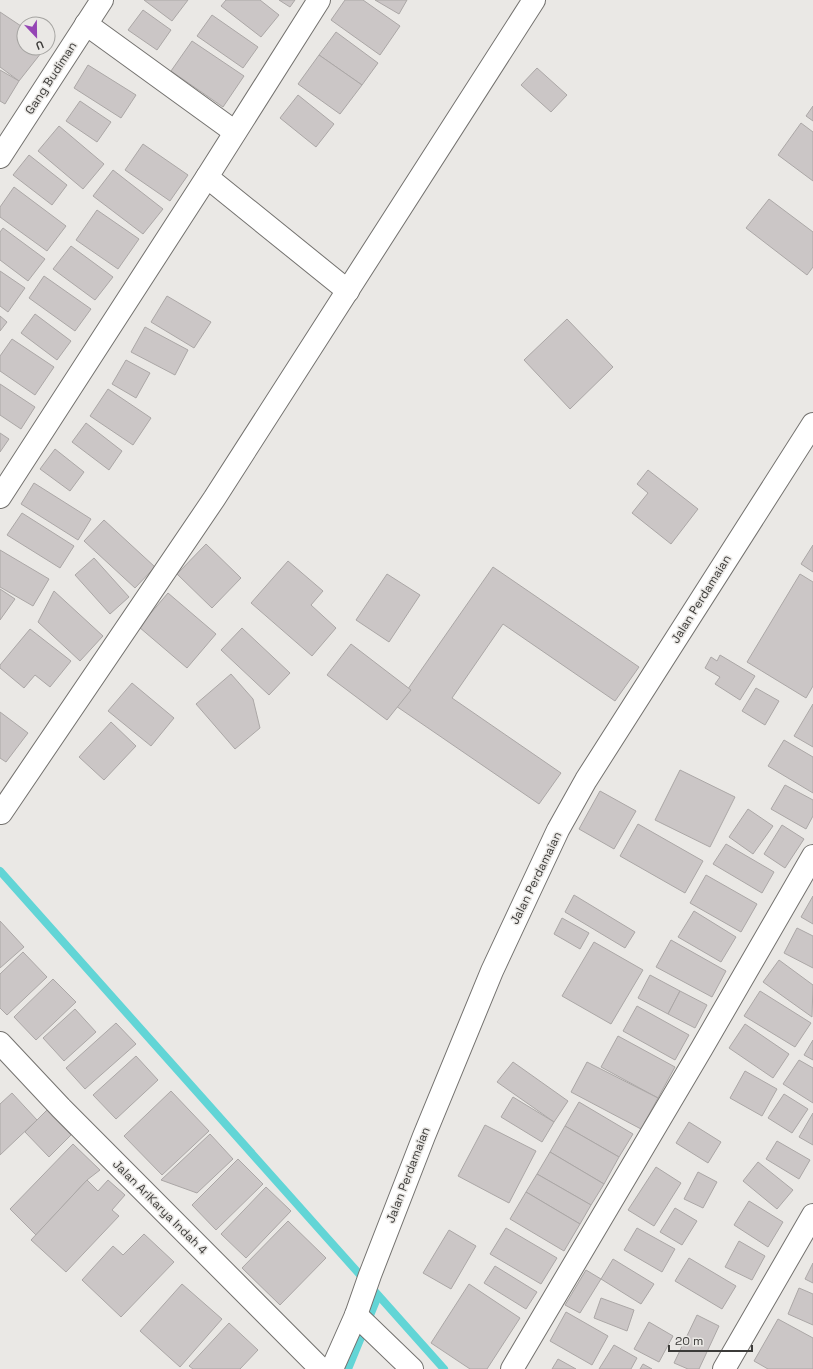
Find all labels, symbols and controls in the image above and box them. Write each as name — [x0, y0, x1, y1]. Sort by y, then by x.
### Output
north arrow — [16, 16, 56, 56]
text: U — [34, 37, 46, 53]
street label: Gang Budiman — [22, 39, 80, 117]
street label: Jalan Perdamaian — [667, 552, 735, 646]
street label: Jalan Perdamaian — [507, 829, 565, 927]
street label: Jalan Perdamaian — [382, 1125, 434, 1225]
street label: Jalan AriKarya Indah 4 — [109, 1156, 211, 1258]
scale bar — [669, 1327, 752, 1353]
text: 20 m — [675, 1333, 703, 1349]

